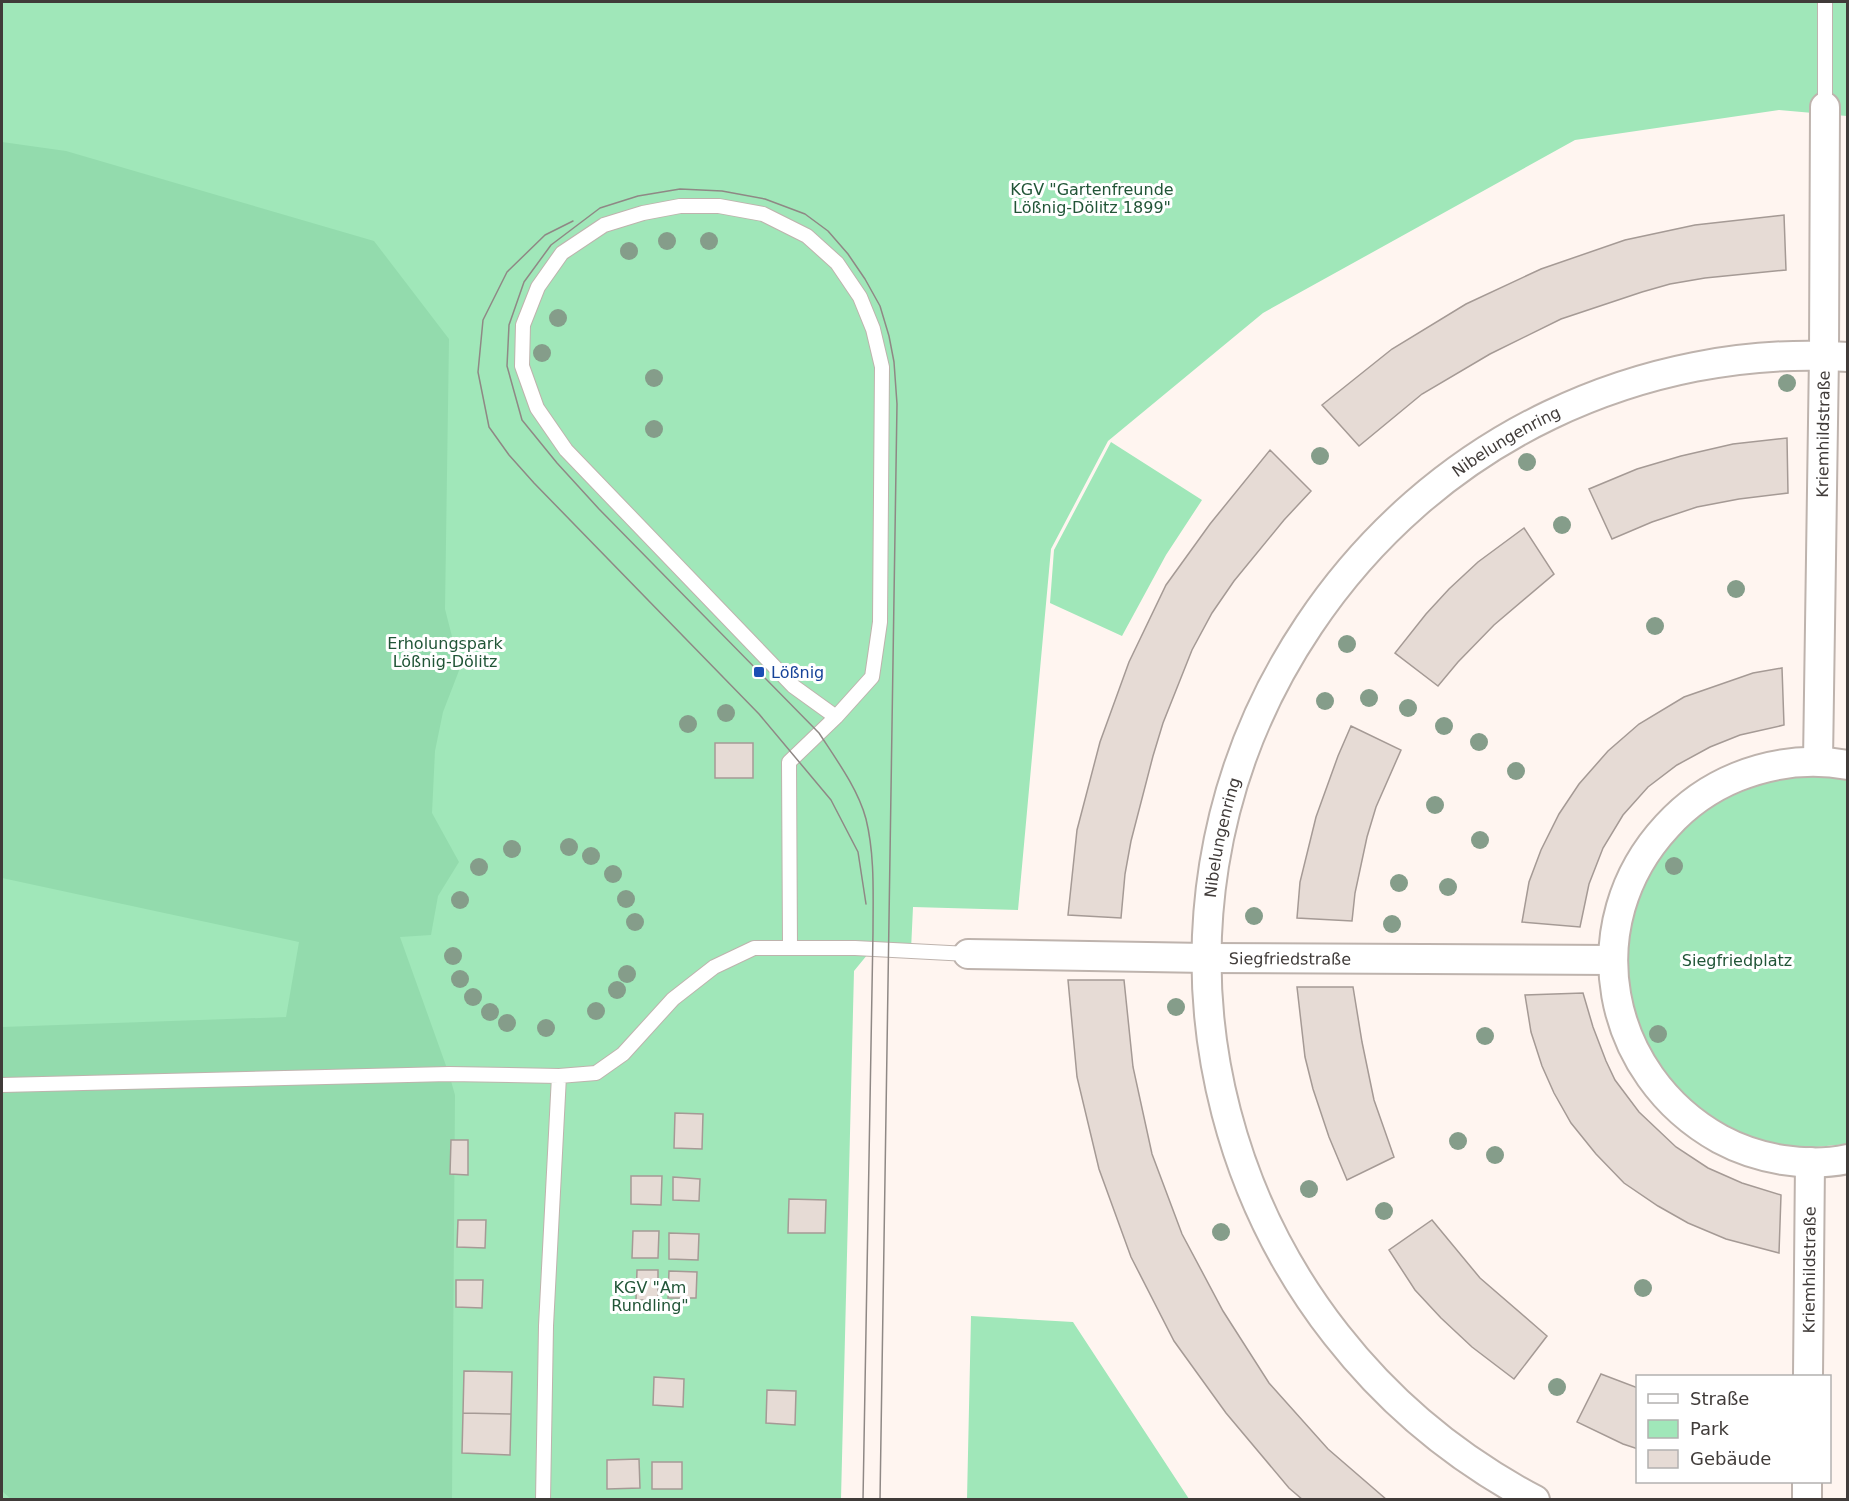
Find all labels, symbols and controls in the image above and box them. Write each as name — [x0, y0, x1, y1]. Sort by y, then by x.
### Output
park label: KGV "Gartenfreunde Lößnig-Dölitz 1899" — [1010, 180, 1174, 217]
street label: Kriemhildstraße — [1813, 370, 1834, 498]
street label: Nibelungenring — [1448, 403, 1563, 481]
park label: Erholungspark Lößnig-Dölitz — [387, 634, 503, 671]
place label: Lößnig — [771, 663, 824, 682]
marker: Lößnig — [752, 665, 766, 679]
street label: Nibelungenring — [1201, 775, 1244, 899]
street label: Siegfriedstraße — [1229, 949, 1351, 969]
park label: Siegfriedplatz — [1682, 951, 1792, 970]
street label: Kriemhildstraße — [1799, 1206, 1820, 1334]
park label: KGV "Am Rundling" — [611, 1278, 689, 1315]
legend — [1636, 1375, 1831, 1483]
text: Straße — [1690, 1388, 1749, 1409]
text: Park — [1690, 1418, 1729, 1439]
text: Gebäude — [1690, 1448, 1771, 1469]

